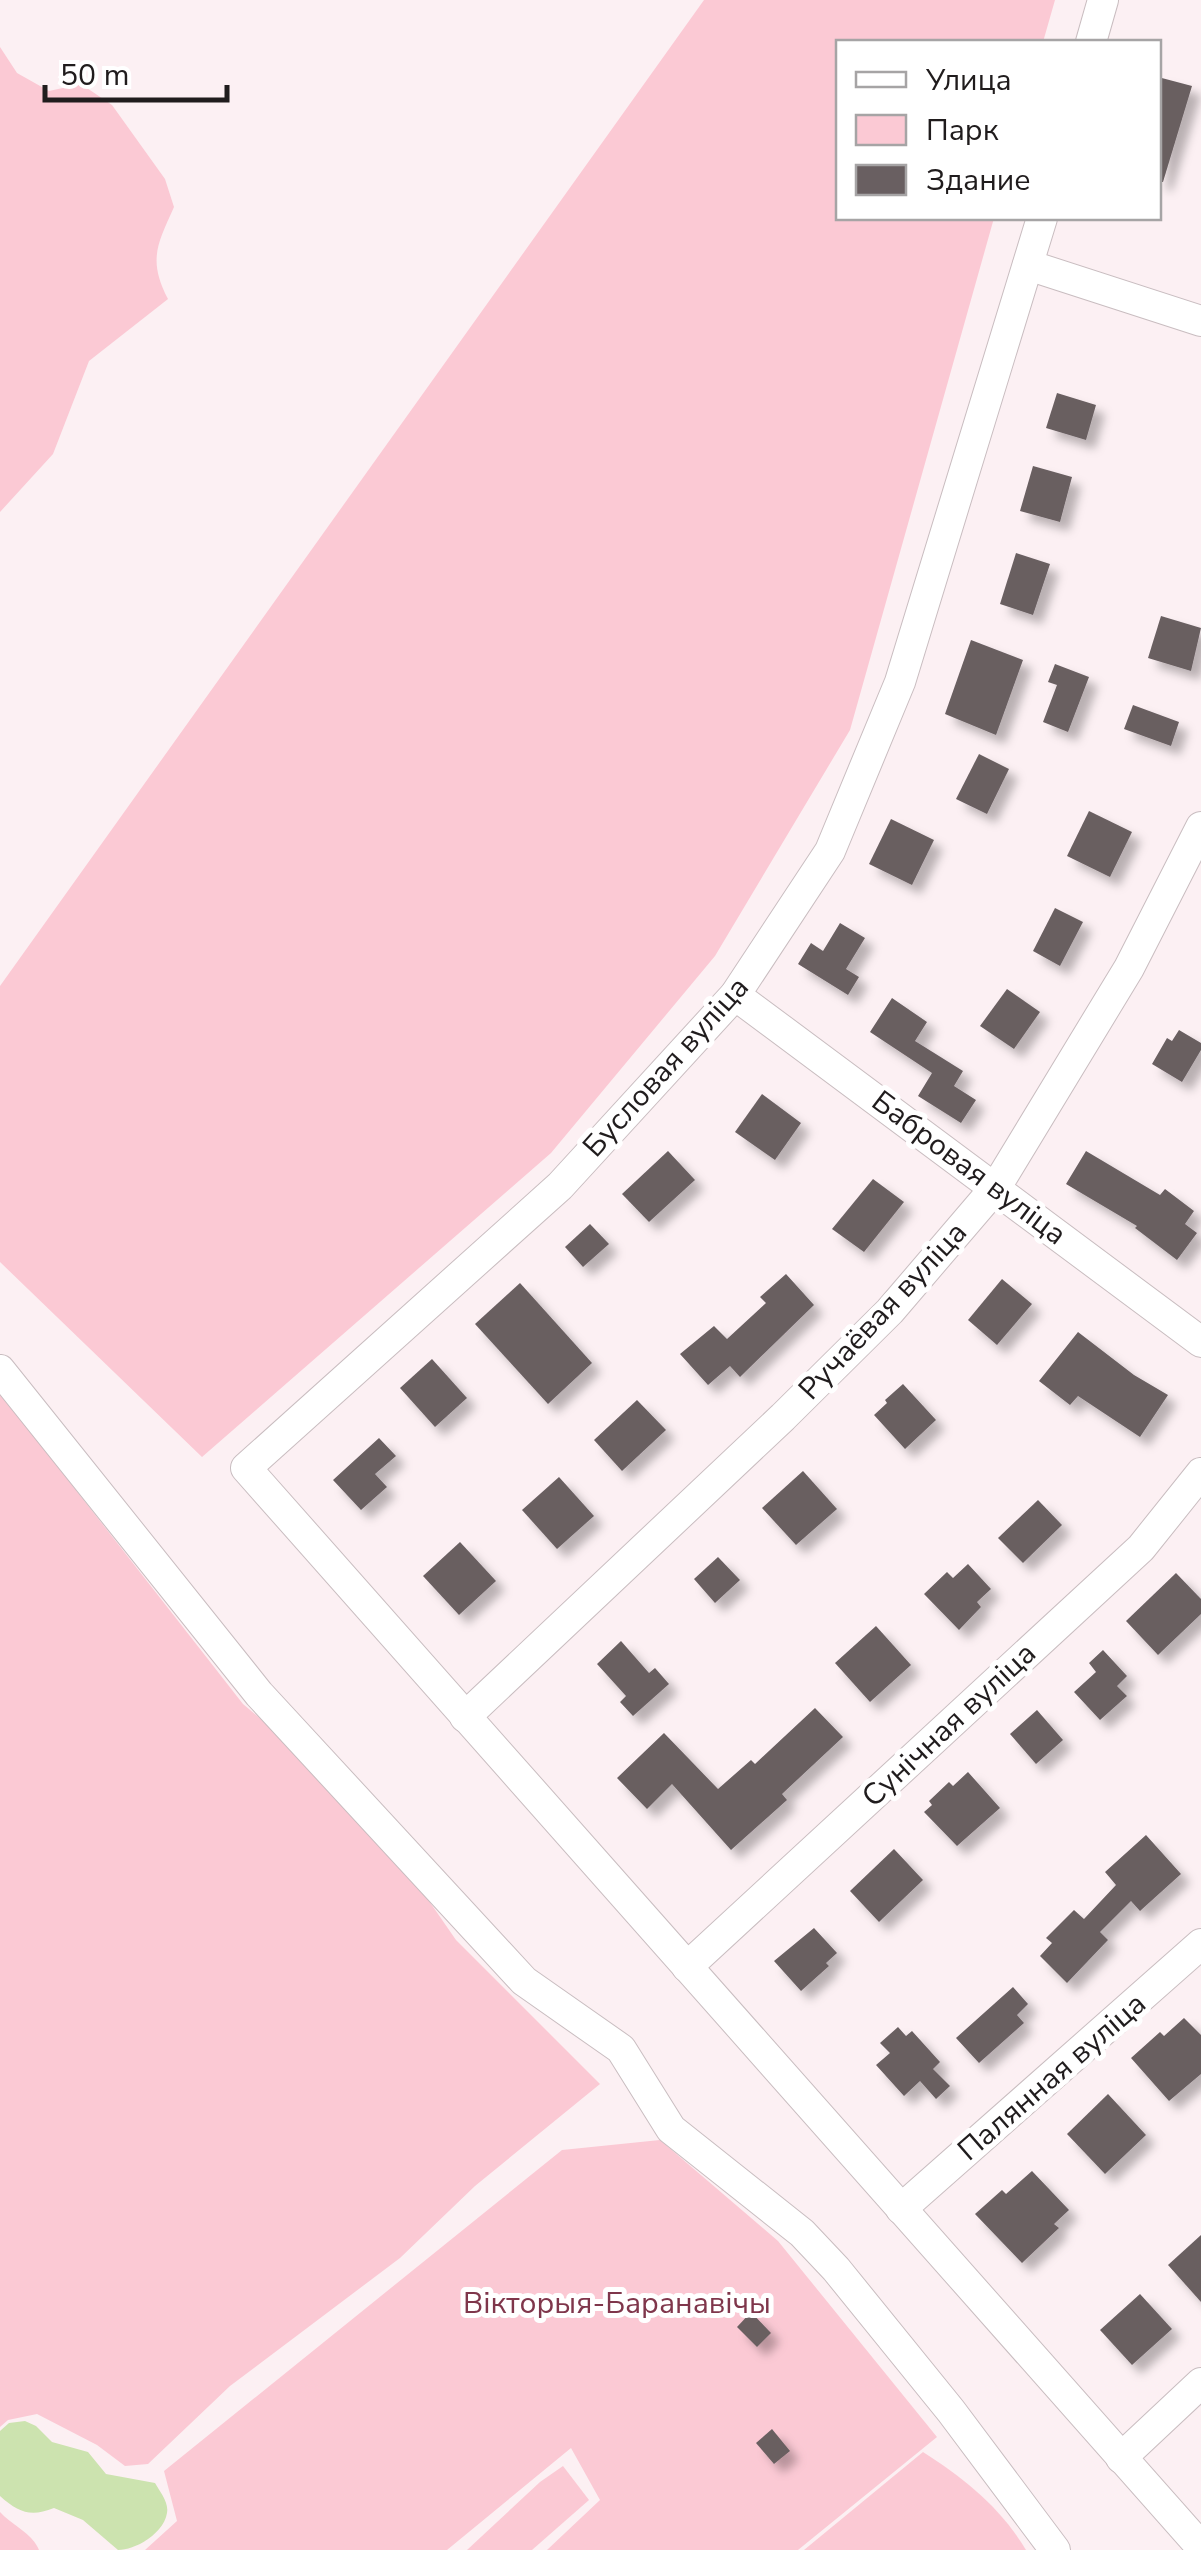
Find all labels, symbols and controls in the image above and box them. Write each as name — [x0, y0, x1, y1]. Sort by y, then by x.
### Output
scale bar — [45, 40, 228, 102]
legend — [836, 40, 1161, 220]
text: 50 m — [60, 55, 129, 96]
text: Улица — [925, 60, 1012, 101]
text: Парк — [926, 110, 999, 151]
text: Здание — [926, 160, 1031, 201]
street label: Бусловая вуліца — [574, 968, 758, 1166]
street label: Бабровая вуліца — [863, 1081, 1075, 1255]
street label: Ручаёвая вуліца — [790, 1213, 976, 1409]
street label: Сунічная вуліца — [853, 1634, 1045, 1816]
street label: Палянная вуліца — [949, 1984, 1155, 2170]
park label: Вікторыя-Баранавічы — [463, 2283, 771, 2324]

